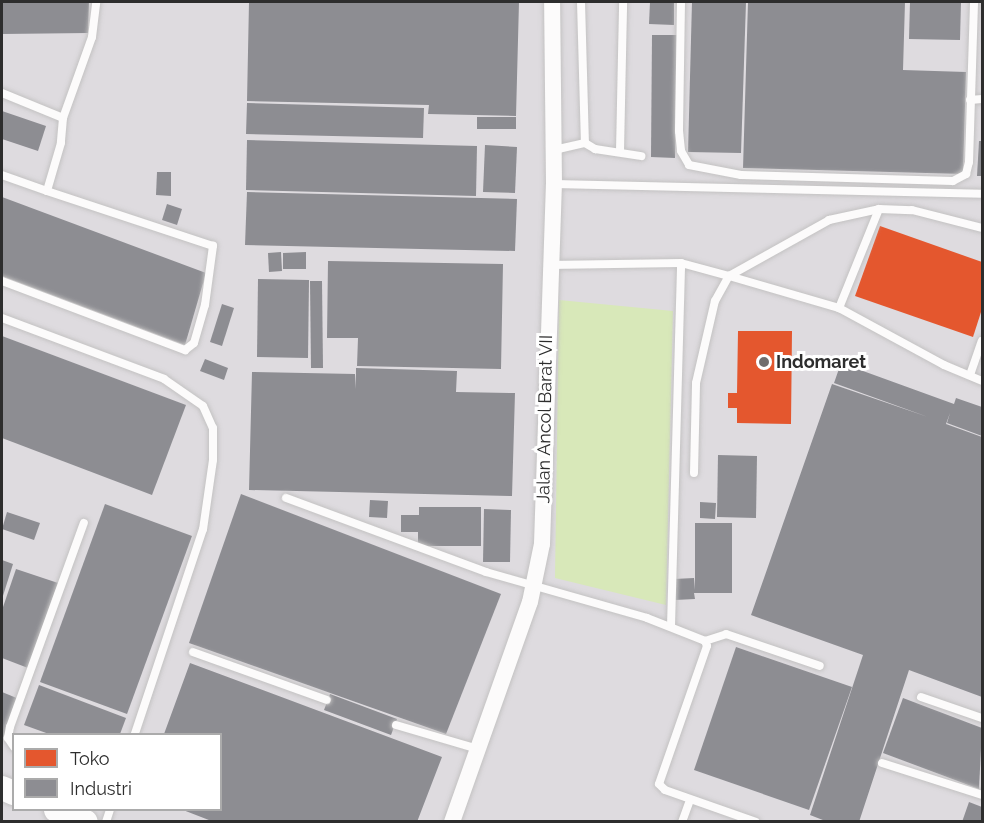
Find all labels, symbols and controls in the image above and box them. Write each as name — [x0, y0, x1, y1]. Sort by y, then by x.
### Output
street label: Jalan Ancol Barat VII — [533, 334, 557, 504]
place label: Indomaret — [776, 351, 866, 373]
marker: Indomaret — [757, 355, 771, 369]
legend — [12, 733, 222, 811]
text: Toko — [70, 748, 109, 769]
text: Industri — [70, 778, 132, 799]

